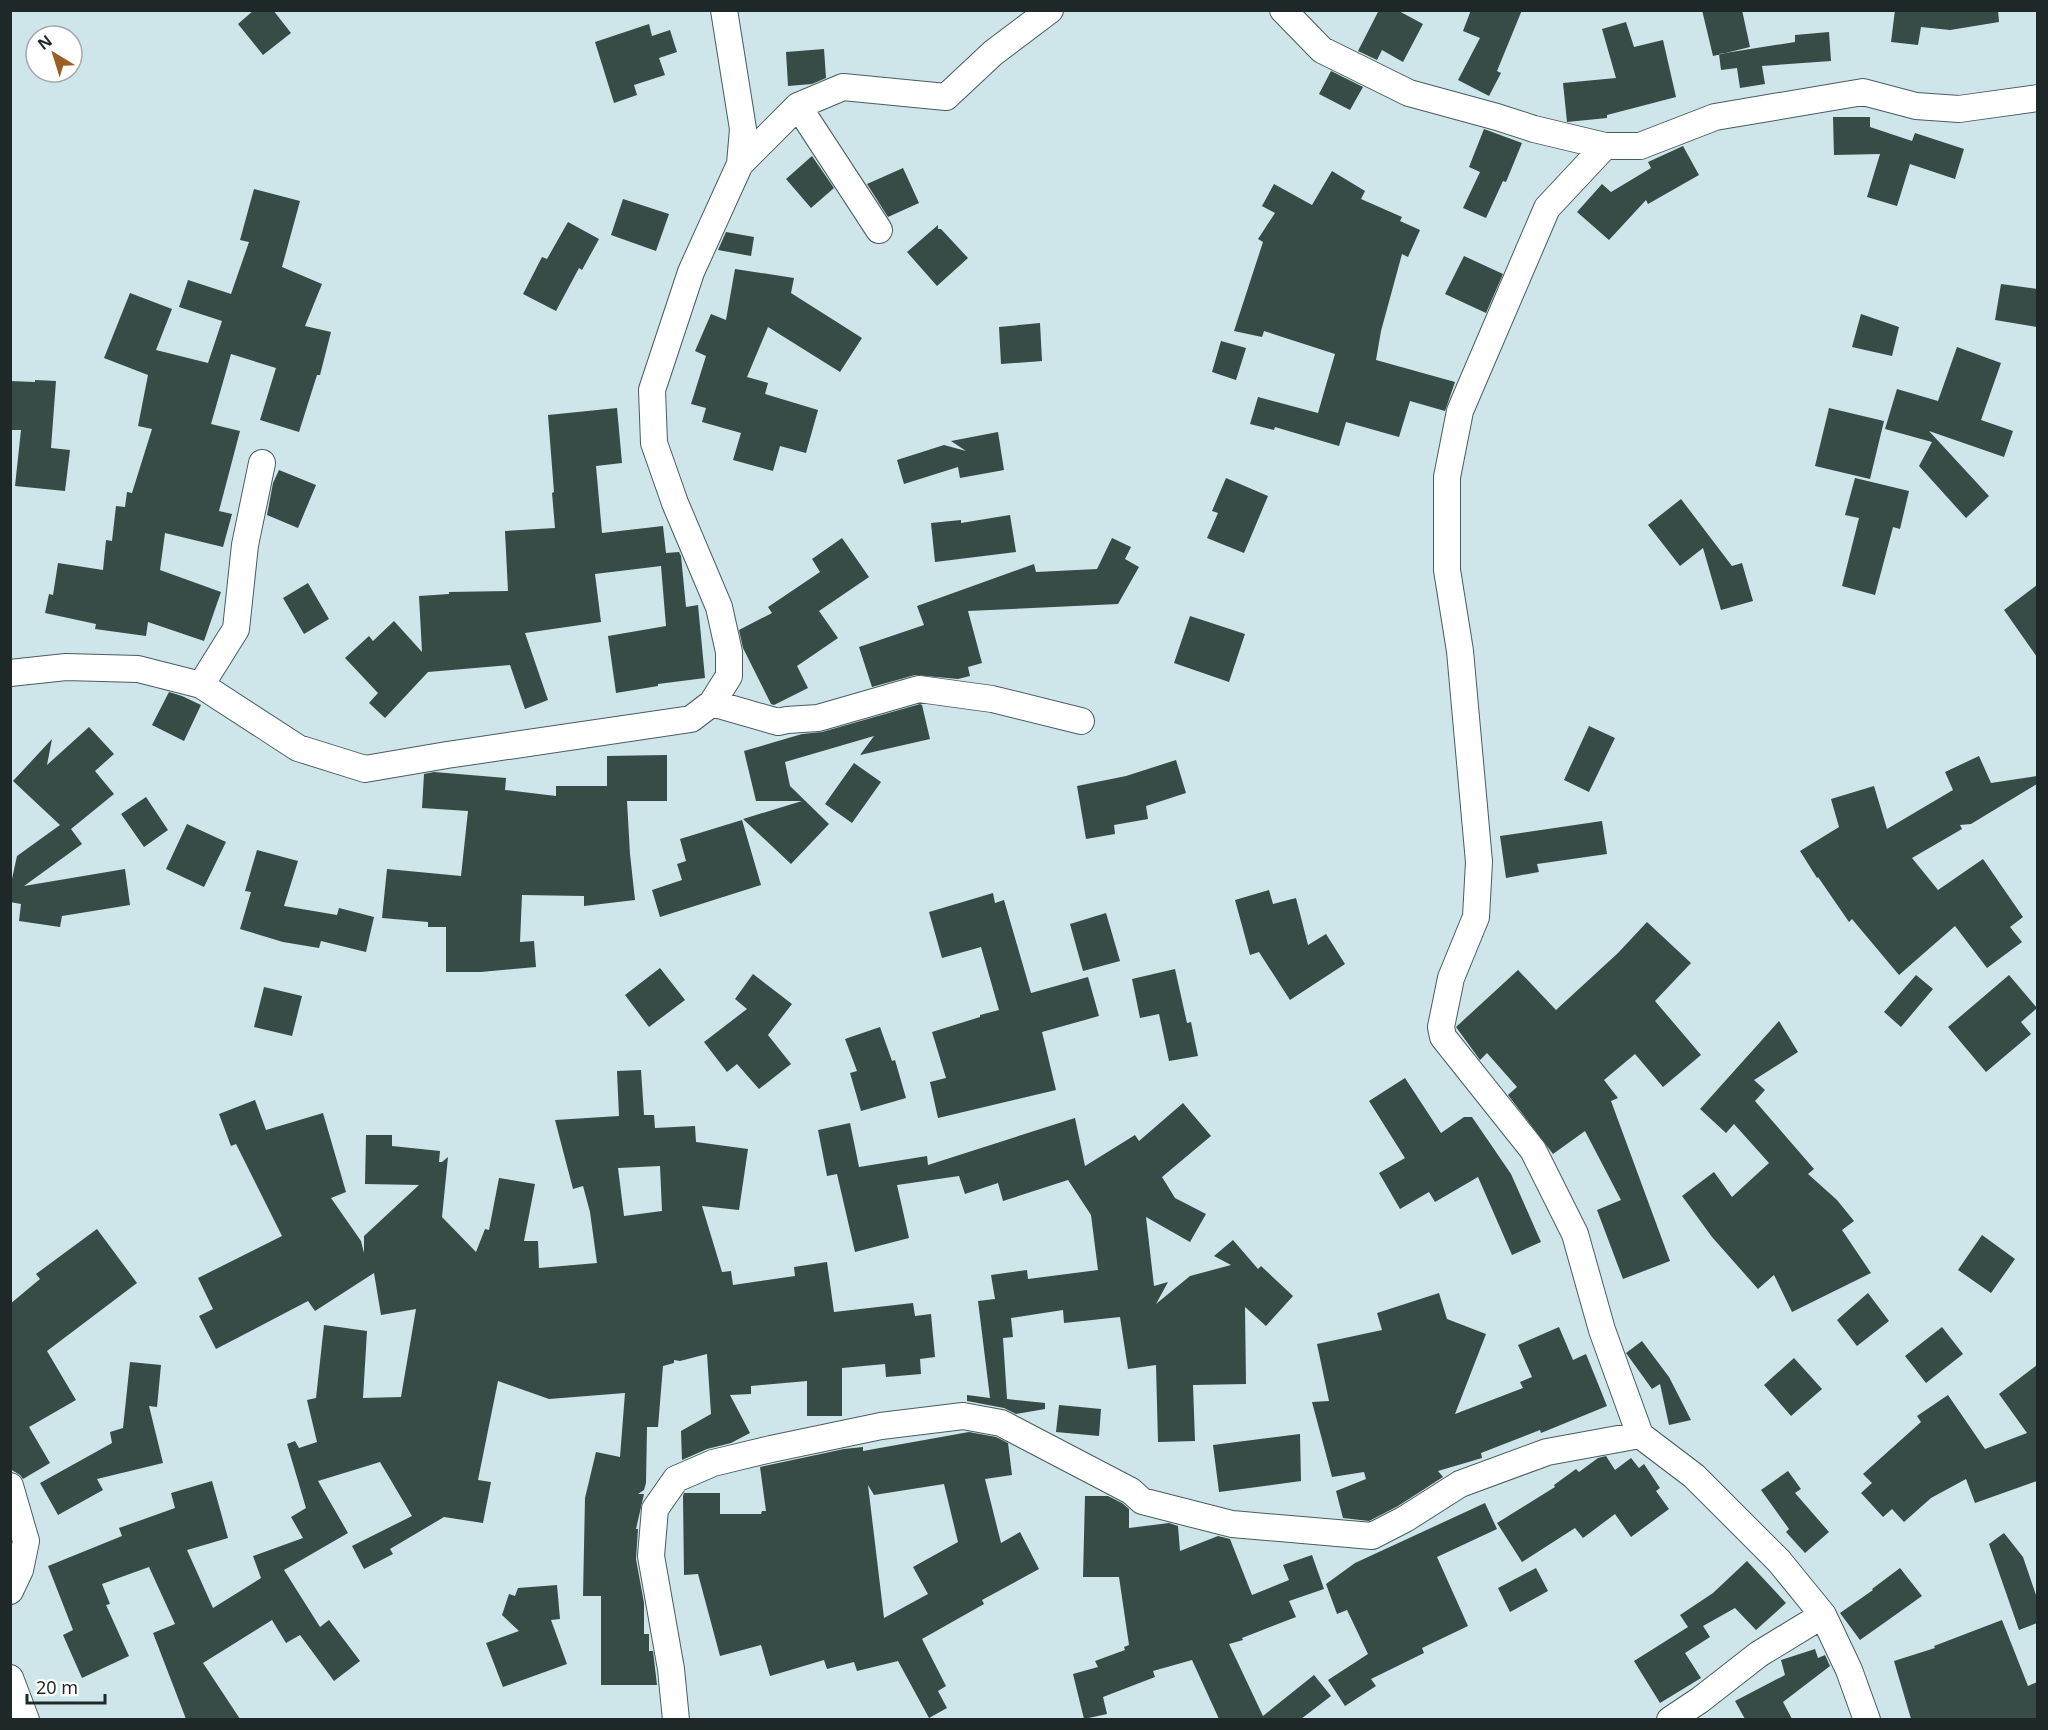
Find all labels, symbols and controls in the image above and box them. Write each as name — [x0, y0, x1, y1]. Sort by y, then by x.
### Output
north arrow — [24, 24, 84, 84]
text: N — [33, 30, 57, 55]
scale bar — [27, 1667, 105, 1705]
text: 20 m — [36, 1675, 78, 1699]

